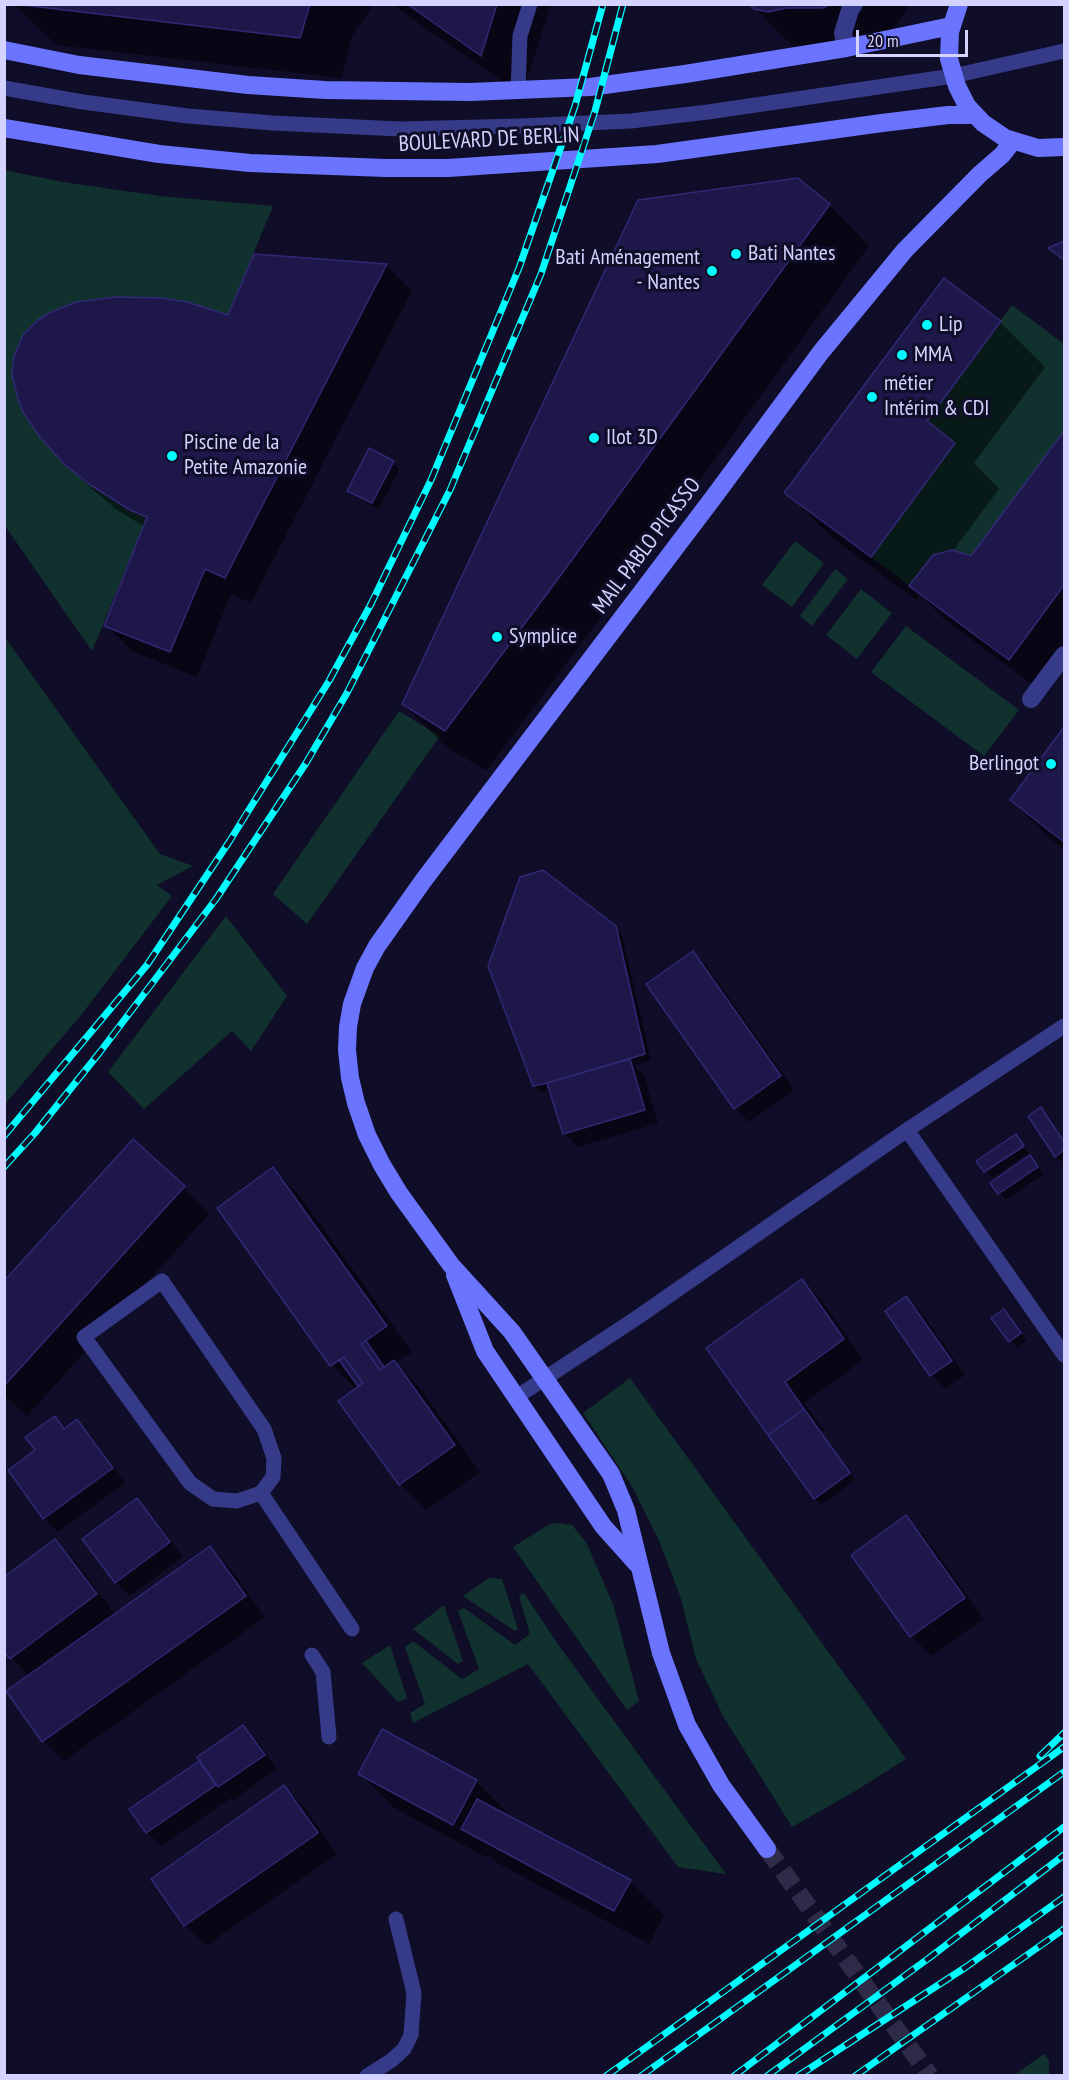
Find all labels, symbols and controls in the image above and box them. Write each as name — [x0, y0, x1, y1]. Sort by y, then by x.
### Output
scale bar — [859, 18, 972, 56]
text: 20 m — [867, 29, 899, 52]
street label: BOULEVARD DE BERLIN — [398, 122, 580, 158]
place label: Bati Nantes — [748, 241, 835, 267]
place label: Bati Aménagement - Nantes — [555, 245, 700, 296]
marker: Bati Nantes — [729, 247, 743, 261]
marker: Bati Aménagement - Nantes — [705, 264, 719, 278]
place label: Lip — [939, 312, 962, 338]
marker: Lip — [920, 318, 934, 332]
place label: MMA — [914, 342, 952, 368]
marker: MMA — [895, 348, 909, 362]
place label: métier Intérim & CDI — [884, 371, 989, 422]
marker: métier Intérim & CDI — [865, 390, 879, 404]
place label: Ilot 3D — [606, 425, 658, 451]
place label: Piscine de la Petite Amazonie — [184, 430, 307, 482]
marker: Ilot 3D — [587, 431, 601, 445]
marker: Piscine de la Petite Amazonie — [165, 449, 179, 463]
street label: MAIL PABLO PICASSO — [587, 473, 707, 619]
place label: Symplice — [509, 624, 577, 650]
marker: Symplice — [490, 630, 504, 644]
place label: Berlingot — [969, 751, 1039, 777]
marker: Berlingot — [1044, 757, 1058, 771]

